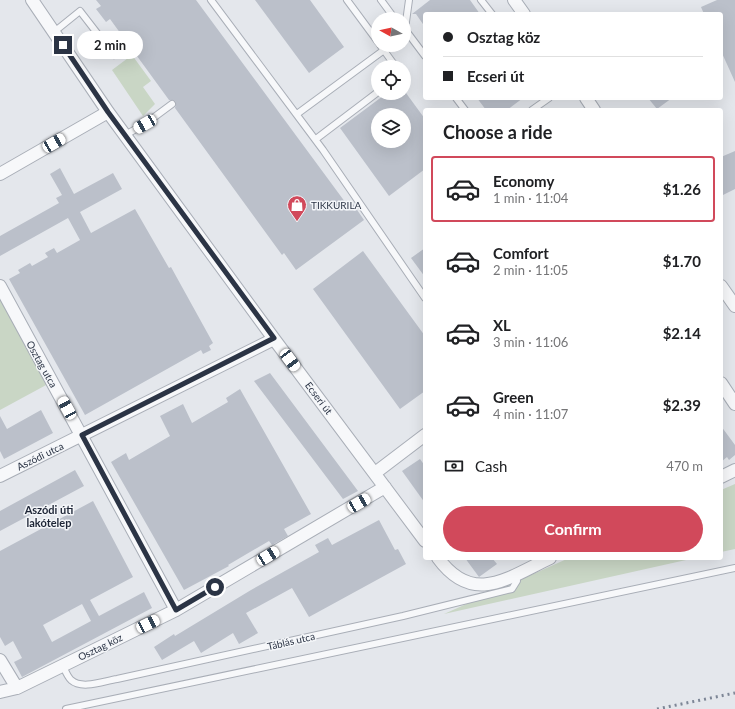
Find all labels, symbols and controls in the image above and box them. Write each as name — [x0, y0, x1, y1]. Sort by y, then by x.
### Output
north arrow — [371, 12, 411, 52]
map controls — [371, 12, 411, 148]
text: Osztag köz — [467, 28, 540, 46]
callout: 2 min — [77, 31, 143, 59]
route end — [54, 36, 72, 54]
text: 2 min — [94, 37, 126, 53]
button: locate — [371, 60, 411, 100]
text: Ecseri út — [467, 67, 524, 85]
button: layers — [371, 108, 411, 148]
car — [132, 113, 158, 135]
text: Choose a ride — [443, 121, 552, 143]
car — [41, 132, 67, 154]
icon: car — [445, 171, 481, 207]
text: Economy — [493, 172, 554, 190]
text: $1.26 — [663, 180, 701, 198]
text: 1 min · 11:04 — [493, 190, 568, 206]
shop icon: TIKKURILA — [286, 194, 308, 222]
place label: TIKKURILA — [311, 199, 362, 211]
icon: car — [445, 243, 481, 279]
text: Comfort — [493, 244, 549, 262]
text: $1.70 — [663, 252, 701, 270]
text: 2 min · 11:05 — [493, 262, 568, 278]
icon: car — [445, 315, 481, 351]
text: XL — [493, 316, 511, 334]
text: $2.14 — [663, 324, 701, 342]
text: 3 min · 11:06 — [493, 334, 568, 350]
street label: Osztag utca — [24, 338, 60, 390]
car — [278, 347, 302, 373]
street label: Ecseri út — [303, 379, 335, 417]
icon: car — [445, 387, 481, 423]
text: Green — [493, 388, 534, 406]
car — [56, 395, 78, 421]
text: $2.39 — [663, 396, 701, 414]
text: 4 min · 11:07 — [493, 406, 568, 422]
street label: Aszódi utca — [15, 439, 65, 472]
icon: cash — [443, 455, 465, 477]
text: Cash — [475, 457, 507, 475]
text: 470 m — [666, 458, 703, 474]
car — [346, 492, 372, 514]
district label: Aszódi úti lakótelep — [24, 503, 73, 529]
button: Confirm — [443, 506, 703, 552]
car — [255, 545, 281, 567]
route start — [206, 578, 224, 596]
car — [135, 613, 161, 635]
street label: Táblás utca — [266, 630, 316, 652]
street label: Osztag köz — [76, 631, 125, 663]

